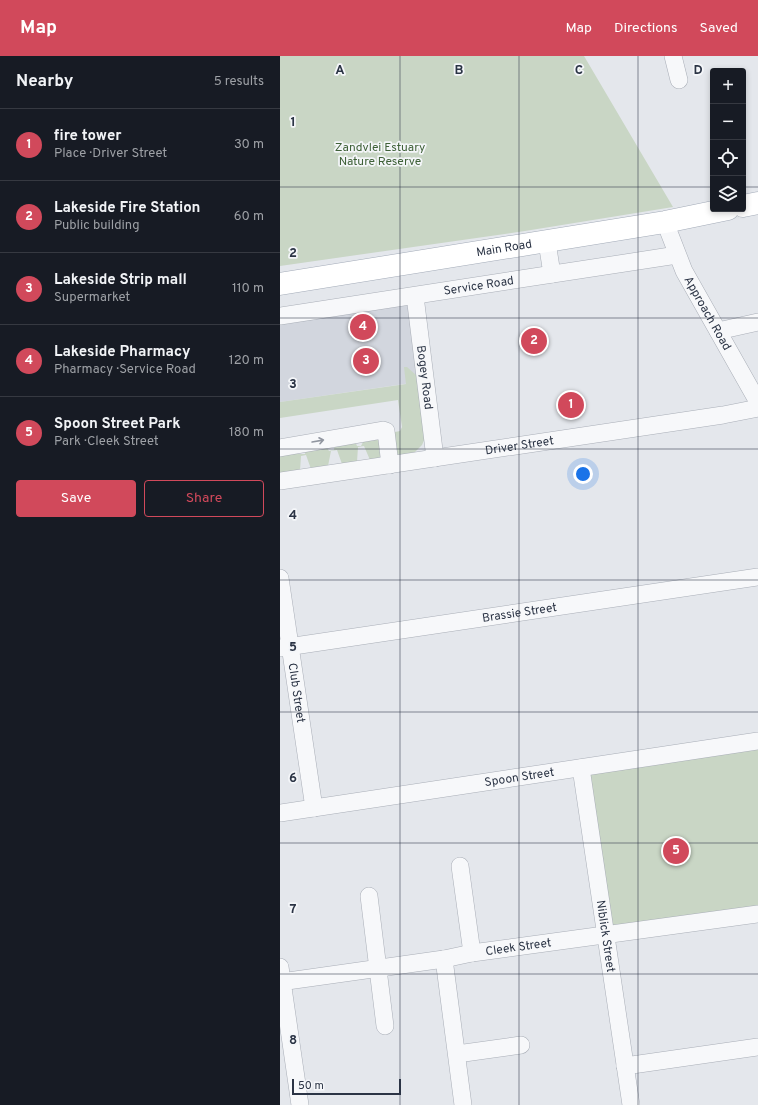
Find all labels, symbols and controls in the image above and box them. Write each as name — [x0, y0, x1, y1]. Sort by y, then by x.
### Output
text: Map — [20, 16, 57, 40]
text: Map — [566, 20, 592, 37]
text: Directions — [614, 20, 678, 37]
text: Saved — [700, 20, 738, 37]
text: A — [335, 63, 345, 79]
text: B — [455, 63, 464, 79]
text: C — [575, 63, 583, 79]
text: D — [693, 63, 703, 79]
map controls — [710, 68, 746, 212]
button: + — [710, 68, 746, 104]
text: Nearby — [16, 71, 73, 93]
text: 5 results — [214, 74, 264, 90]
button: − — [710, 104, 746, 140]
text: 1 — [290, 115, 296, 131]
text: fire tower — [54, 127, 122, 146]
text: 1 — [26, 137, 32, 153]
text: 30 m — [234, 137, 264, 153]
park label: Zandvlei Estuary Nature Reserve — [335, 140, 425, 170]
button: locate — [710, 140, 746, 176]
text: Place · Driver Street — [54, 146, 167, 162]
button: layers — [710, 176, 746, 212]
text: Lakeside Fire Station — [54, 199, 200, 218]
text: 2 — [25, 209, 33, 225]
text: 60 m — [234, 209, 264, 225]
text: Public building — [54, 218, 140, 234]
street label: Main Road — [475, 237, 533, 261]
text: 2 — [289, 246, 297, 262]
text: Lakeside Strip mall — [54, 271, 187, 290]
street label: Service Road — [443, 273, 515, 300]
street label: Approach Road — [680, 274, 734, 354]
text: 3 — [25, 281, 33, 297]
text: 110 m — [232, 281, 264, 297]
text: Supermarket — [54, 290, 130, 306]
pin: 4 — [350, 312, 376, 342]
pin: 2 — [521, 326, 547, 356]
text: Lakeside Pharmacy — [54, 343, 191, 362]
street label: Bogey Road — [412, 344, 436, 411]
pin: 3 — [353, 346, 379, 376]
text: 4 — [25, 353, 33, 369]
text: 120 m — [229, 353, 264, 369]
text: Pharmacy · Service Road — [54, 362, 196, 378]
text: 3 — [289, 377, 297, 393]
pin: 1 — [558, 390, 584, 420]
text: Spoon Street Park — [54, 415, 181, 434]
text: 5 — [25, 425, 33, 441]
text: 180 m — [229, 425, 264, 441]
street label: Driver Street — [484, 433, 555, 459]
text: Park · Cleek Street — [54, 434, 159, 450]
one-way arrow — [312, 437, 325, 445]
your location — [573, 464, 593, 484]
button: Save — [16, 480, 136, 517]
button: Share — [144, 480, 264, 517]
text: 4 — [289, 508, 297, 524]
street label: Brassie Street — [481, 600, 558, 627]
text: 5 — [289, 640, 297, 656]
street label: Club Street — [284, 662, 308, 724]
street label: Spoon Street — [483, 765, 555, 791]
text: 6 — [289, 771, 297, 787]
pin: 5 — [663, 836, 689, 866]
street label: Niblick Street — [592, 899, 618, 974]
text: 7 — [290, 902, 297, 918]
street label: Cleek Street — [485, 935, 552, 960]
text: 8 — [289, 1033, 297, 1049]
scale bar — [292, 1077, 401, 1096]
text: 50 m — [298, 1079, 324, 1093]

